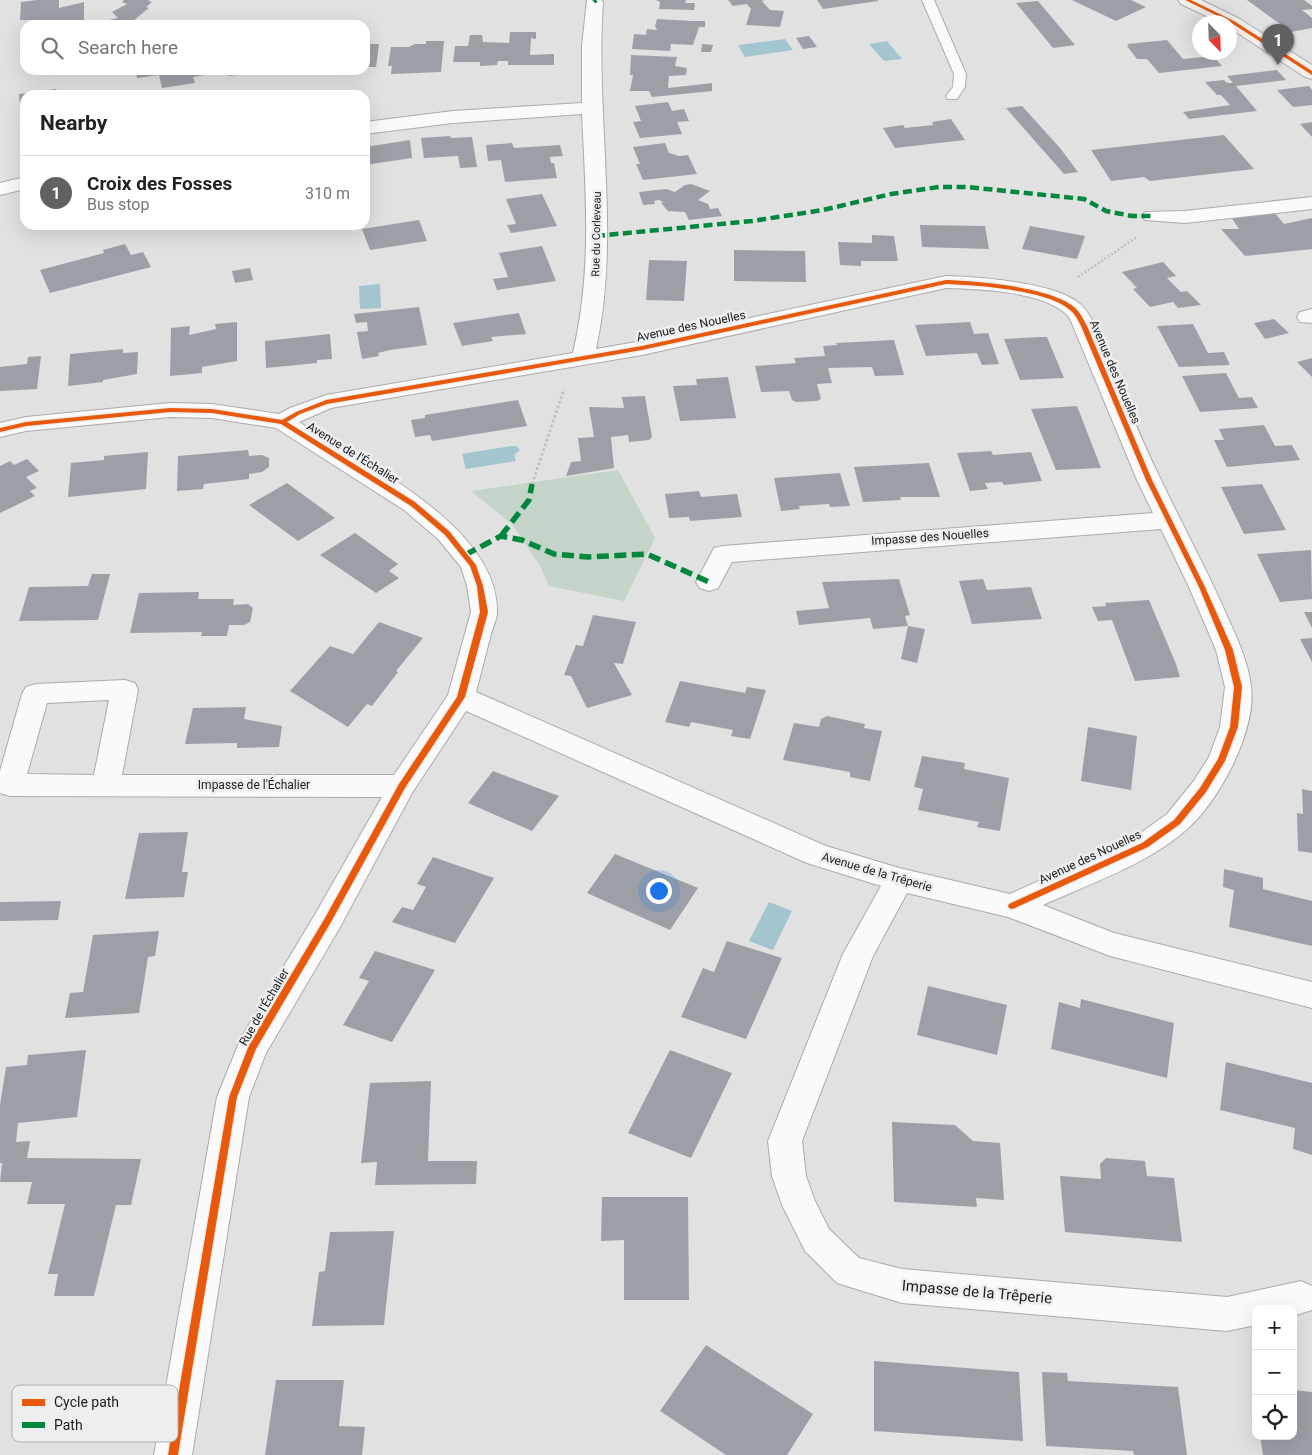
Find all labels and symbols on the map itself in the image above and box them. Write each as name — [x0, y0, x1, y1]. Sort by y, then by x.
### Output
north arrow — [1192, 15, 1237, 60]
pin: 1 — [1262, 24, 1294, 65]
street label: Rue du Corleveau — [589, 191, 604, 277]
street label: Avenue des Nouelles — [635, 308, 747, 344]
street label: Avenue des Nouelles — [1087, 318, 1143, 426]
street label: Avenue de l'Échalier — [304, 418, 402, 487]
street label: Impasse des Nouelles — [871, 526, 989, 548]
street label: Impasse de l'Échalier — [198, 777, 310, 792]
street label: Avenue des Nouelles — [1037, 827, 1143, 887]
street label: Avenue de la Trêperie — [820, 850, 934, 894]
your location — [646, 878, 672, 904]
street label: Rue de l'Échalier — [235, 965, 292, 1048]
street label: Impasse de la Trêperie — [901, 1276, 1053, 1308]
legend — [12, 1385, 178, 1442]
text: Cycle path — [54, 1394, 119, 1410]
text: Path — [54, 1417, 83, 1433]

